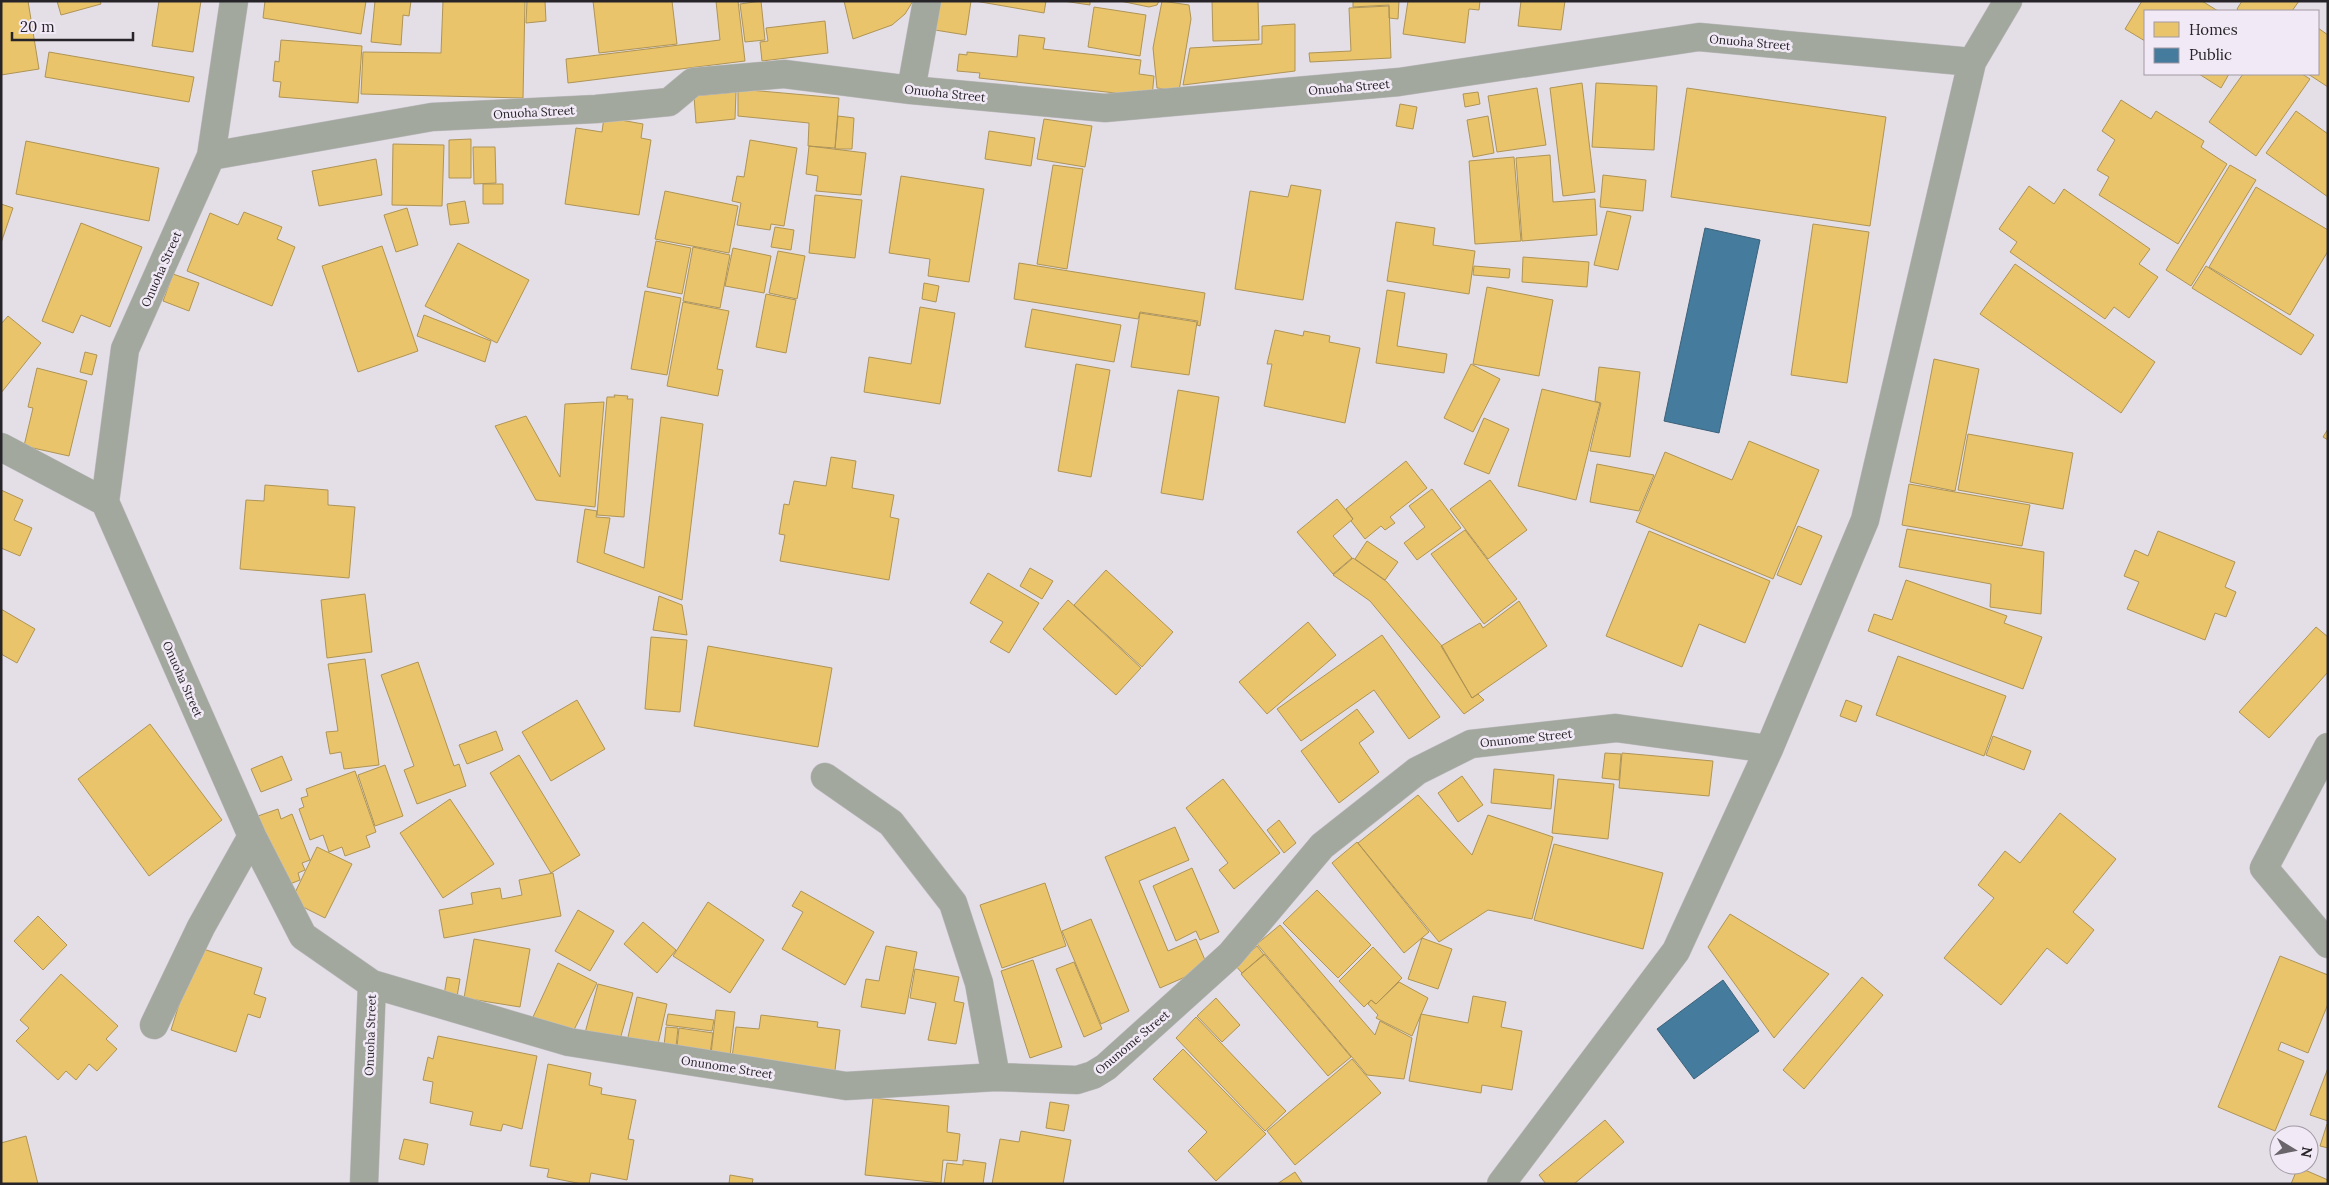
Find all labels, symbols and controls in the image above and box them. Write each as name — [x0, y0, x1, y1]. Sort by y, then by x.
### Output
scale bar — [12, 10, 134, 42]
legend — [2144, 10, 2319, 75]
text: 20 m — [20, 17, 55, 36]
text: Homes — [2189, 20, 2238, 39]
street label: Onuoha Street — [1709, 31, 1792, 53]
text: Public — [2189, 45, 2232, 64]
street label: Onuoha Street — [1308, 76, 1391, 98]
street label: Onuoha Street — [904, 81, 987, 105]
street label: Onuoha Street — [493, 102, 575, 122]
street label: Onuoha Street — [138, 228, 185, 309]
street label: Onuoha Street — [160, 639, 207, 720]
street label: Onunome Street — [1479, 726, 1573, 750]
street label: Onuoha Street — [361, 994, 379, 1076]
street label: Onunome Street — [1092, 1006, 1173, 1078]
street label: Onunome Street — [680, 1052, 774, 1082]
north arrow — [2269, 1125, 2319, 1175]
text: N — [2297, 1145, 2317, 1159]

